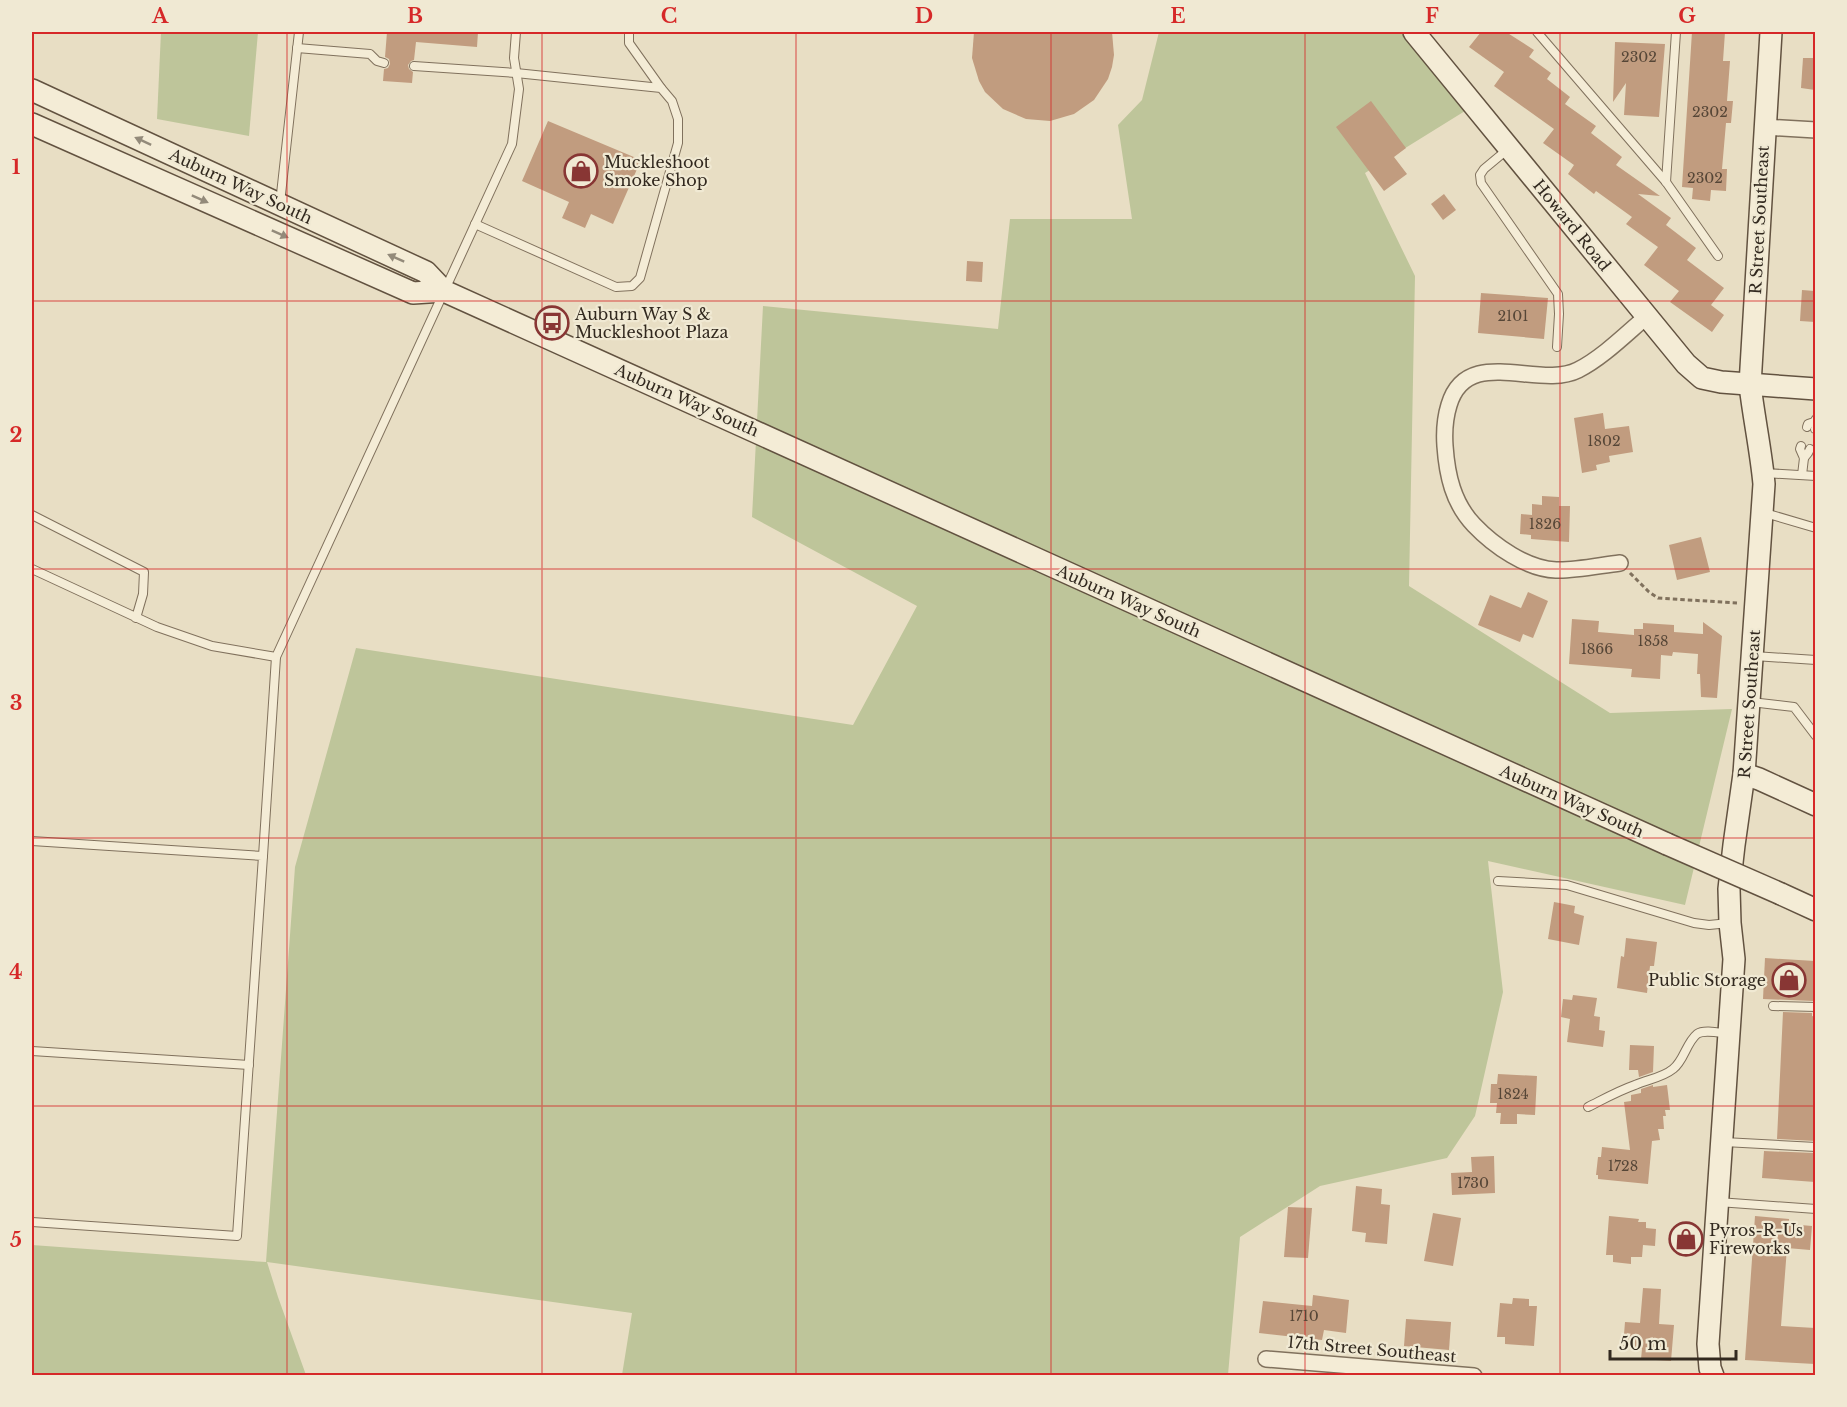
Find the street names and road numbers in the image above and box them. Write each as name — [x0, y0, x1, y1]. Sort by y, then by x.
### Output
street label: Auburn Way South — [165, 144, 316, 228]
street label: R Street Southeast — [1745, 145, 1773, 295]
street label: Howard Road — [1529, 175, 1615, 275]
street label: Auburn Way South — [611, 359, 762, 441]
street label: Auburn Way South — [1053, 560, 1204, 642]
street label: R Street Southeast — [1734, 629, 1764, 779]
street label: Auburn Way South — [1496, 760, 1647, 842]
street label: 17th Street Southeast — [1287, 1332, 1457, 1366]

